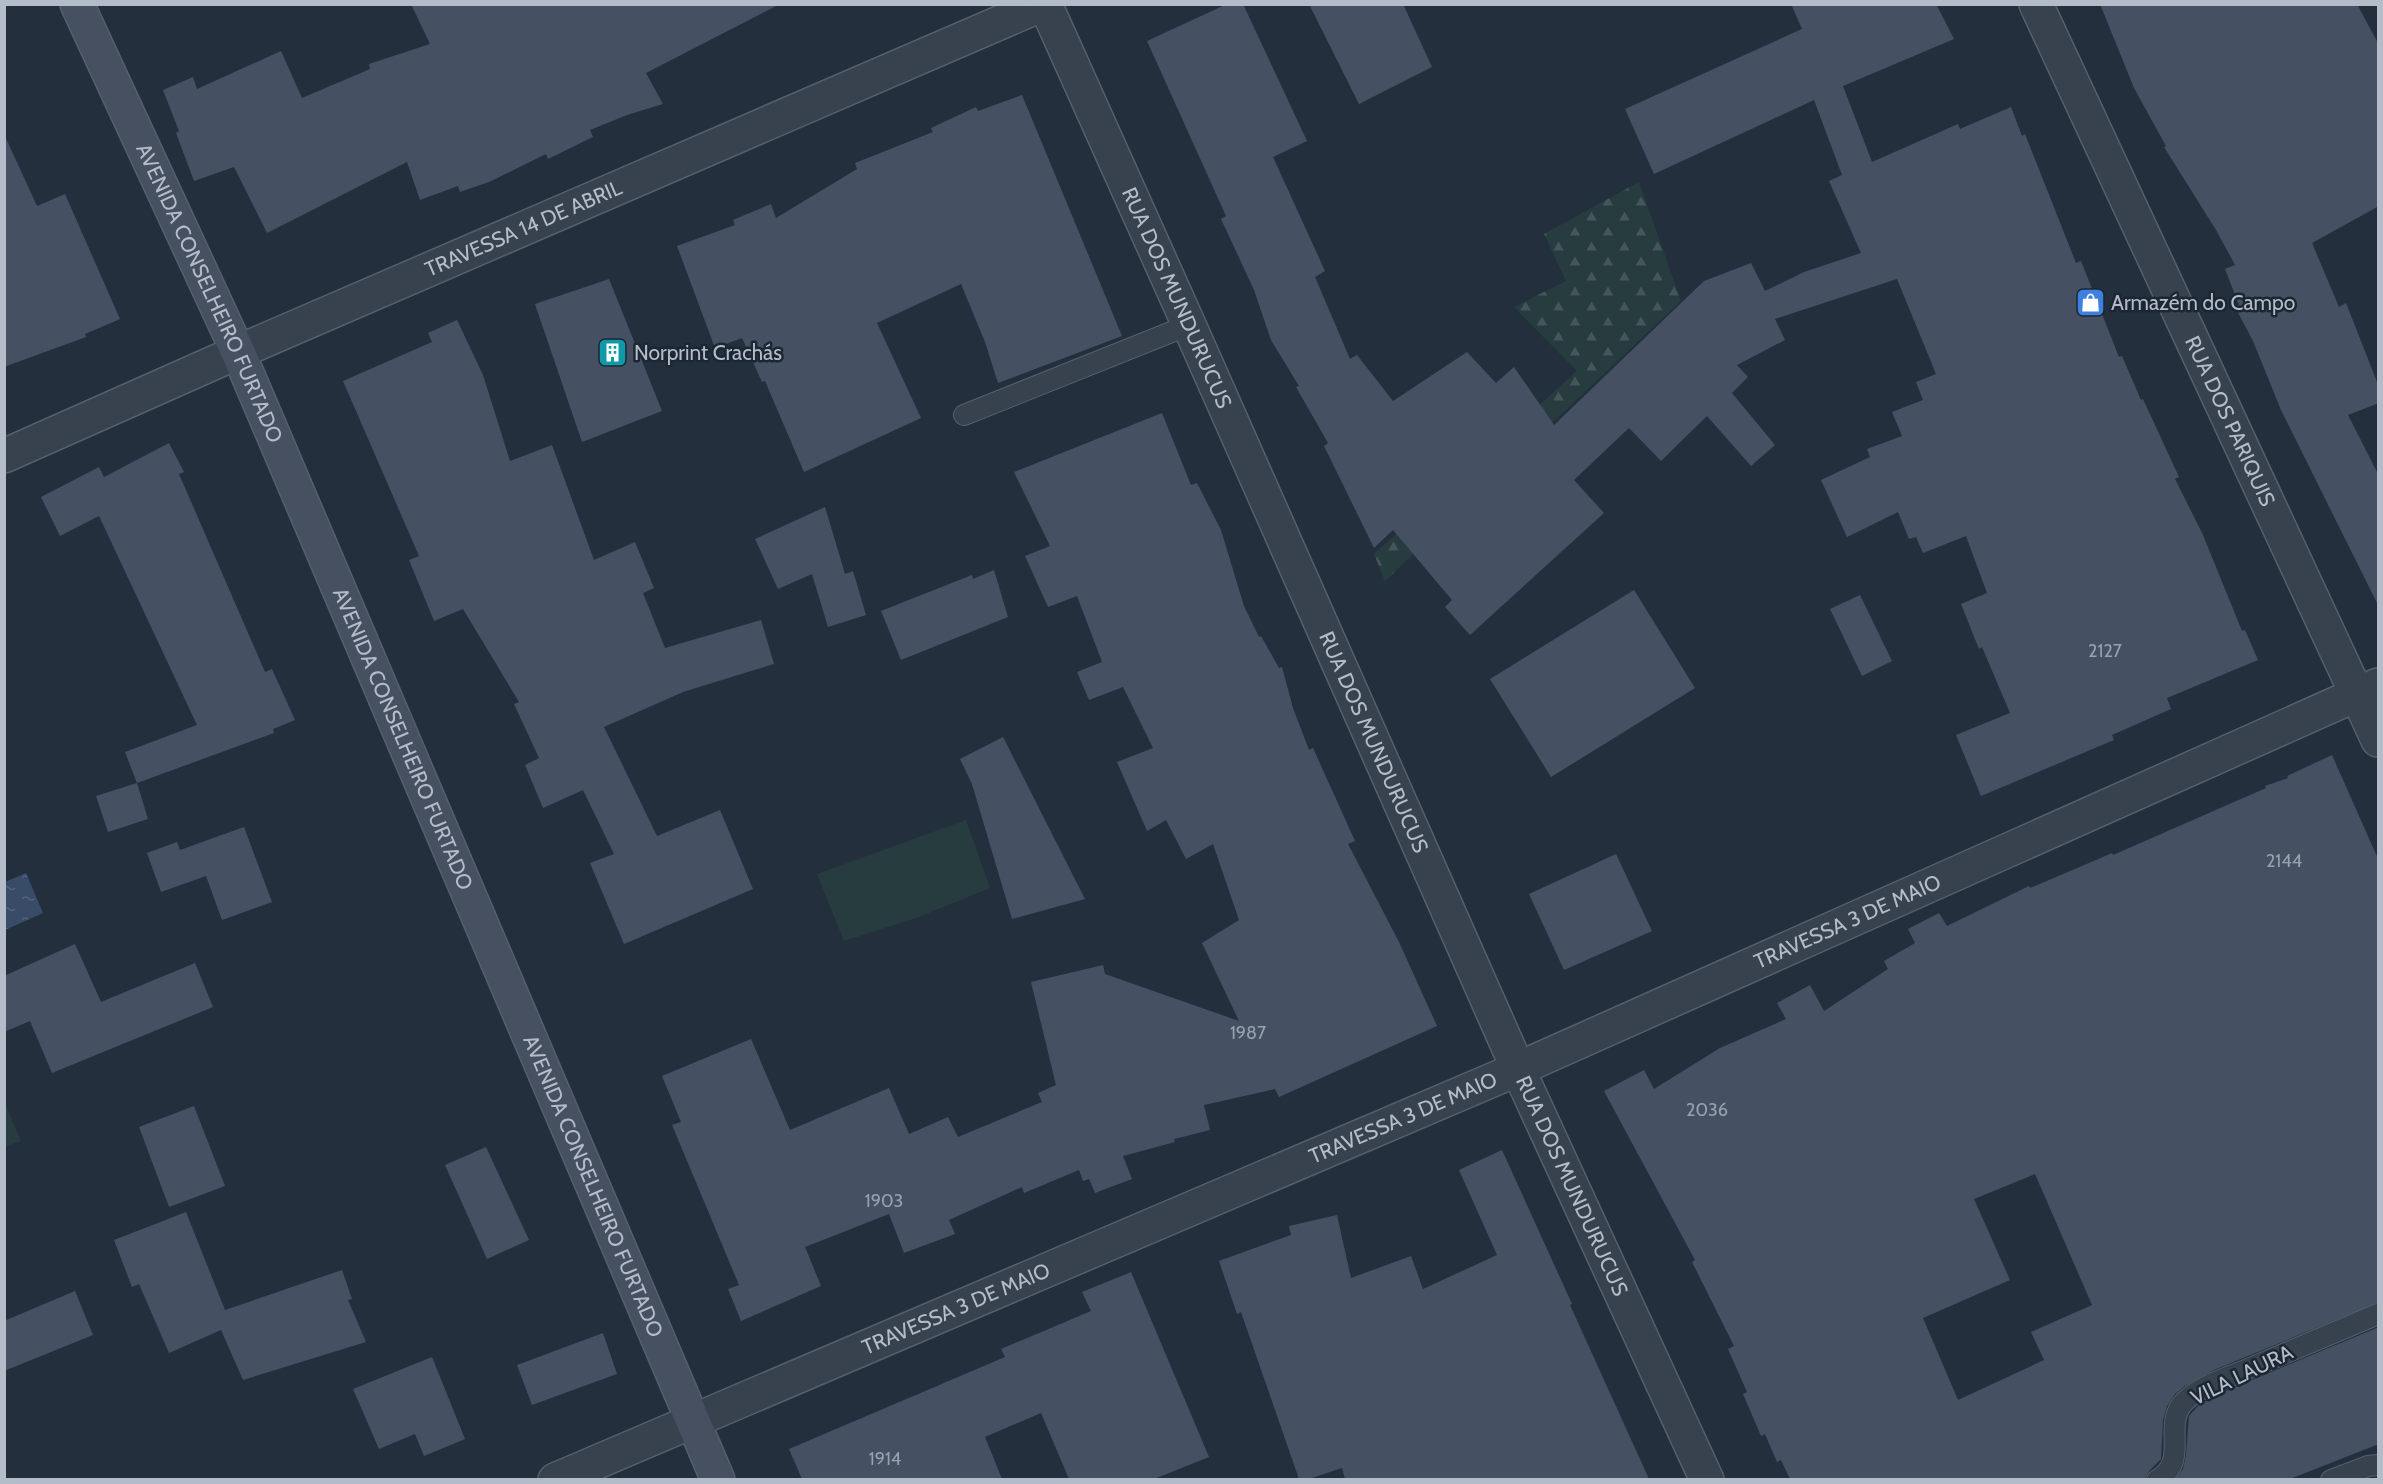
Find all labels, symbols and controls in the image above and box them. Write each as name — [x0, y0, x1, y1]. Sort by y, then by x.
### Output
street label: AVENIDA CONSELHEIRO FURTADO — [131, 139, 288, 446]
street label: TRAVESSA 14 DE ABRIL — [421, 174, 626, 282]
street label: RUA DOS MUNDURUCUS — [1117, 183, 1237, 412]
shop icon: Armazém do Campo — [2074, 287, 2106, 319]
place label: Armazém do Campo — [2111, 290, 2295, 315]
street label: RUA DOS PARIQUIS — [2180, 332, 2281, 510]
building icon: Norprint Crachás — [597, 337, 629, 369]
place label: Norprint Crachás — [634, 340, 782, 365]
street label: AVENIDA CONSELHEIRO FURTADO — [328, 584, 478, 894]
street label: RUA DOS MUNDURUCUS — [1314, 627, 1434, 857]
house number: 2127 — [2088, 640, 2122, 662]
house number: 2144 — [2266, 850, 2302, 872]
street label: TRAVESSA 3 DE MAIO — [1750, 869, 1945, 974]
house number: 1987 — [1230, 1022, 1266, 1044]
street label: AVENIDA CONSELHEIRO FURTADO — [518, 1031, 669, 1341]
street label: TRAVESSA 3 DE MAIO — [1305, 1067, 1500, 1169]
street label: RUA DOS MUNDURUCUS — [1511, 1072, 1634, 1300]
house number: 2036 — [1686, 1099, 1728, 1121]
house number: 1903 — [865, 1190, 903, 1212]
street label: TRAVESSA 3 DE MAIO — [858, 1257, 1053, 1359]
street label: VILA LAURA — [2187, 1339, 2297, 1410]
house number: 1914 — [869, 1448, 901, 1470]

